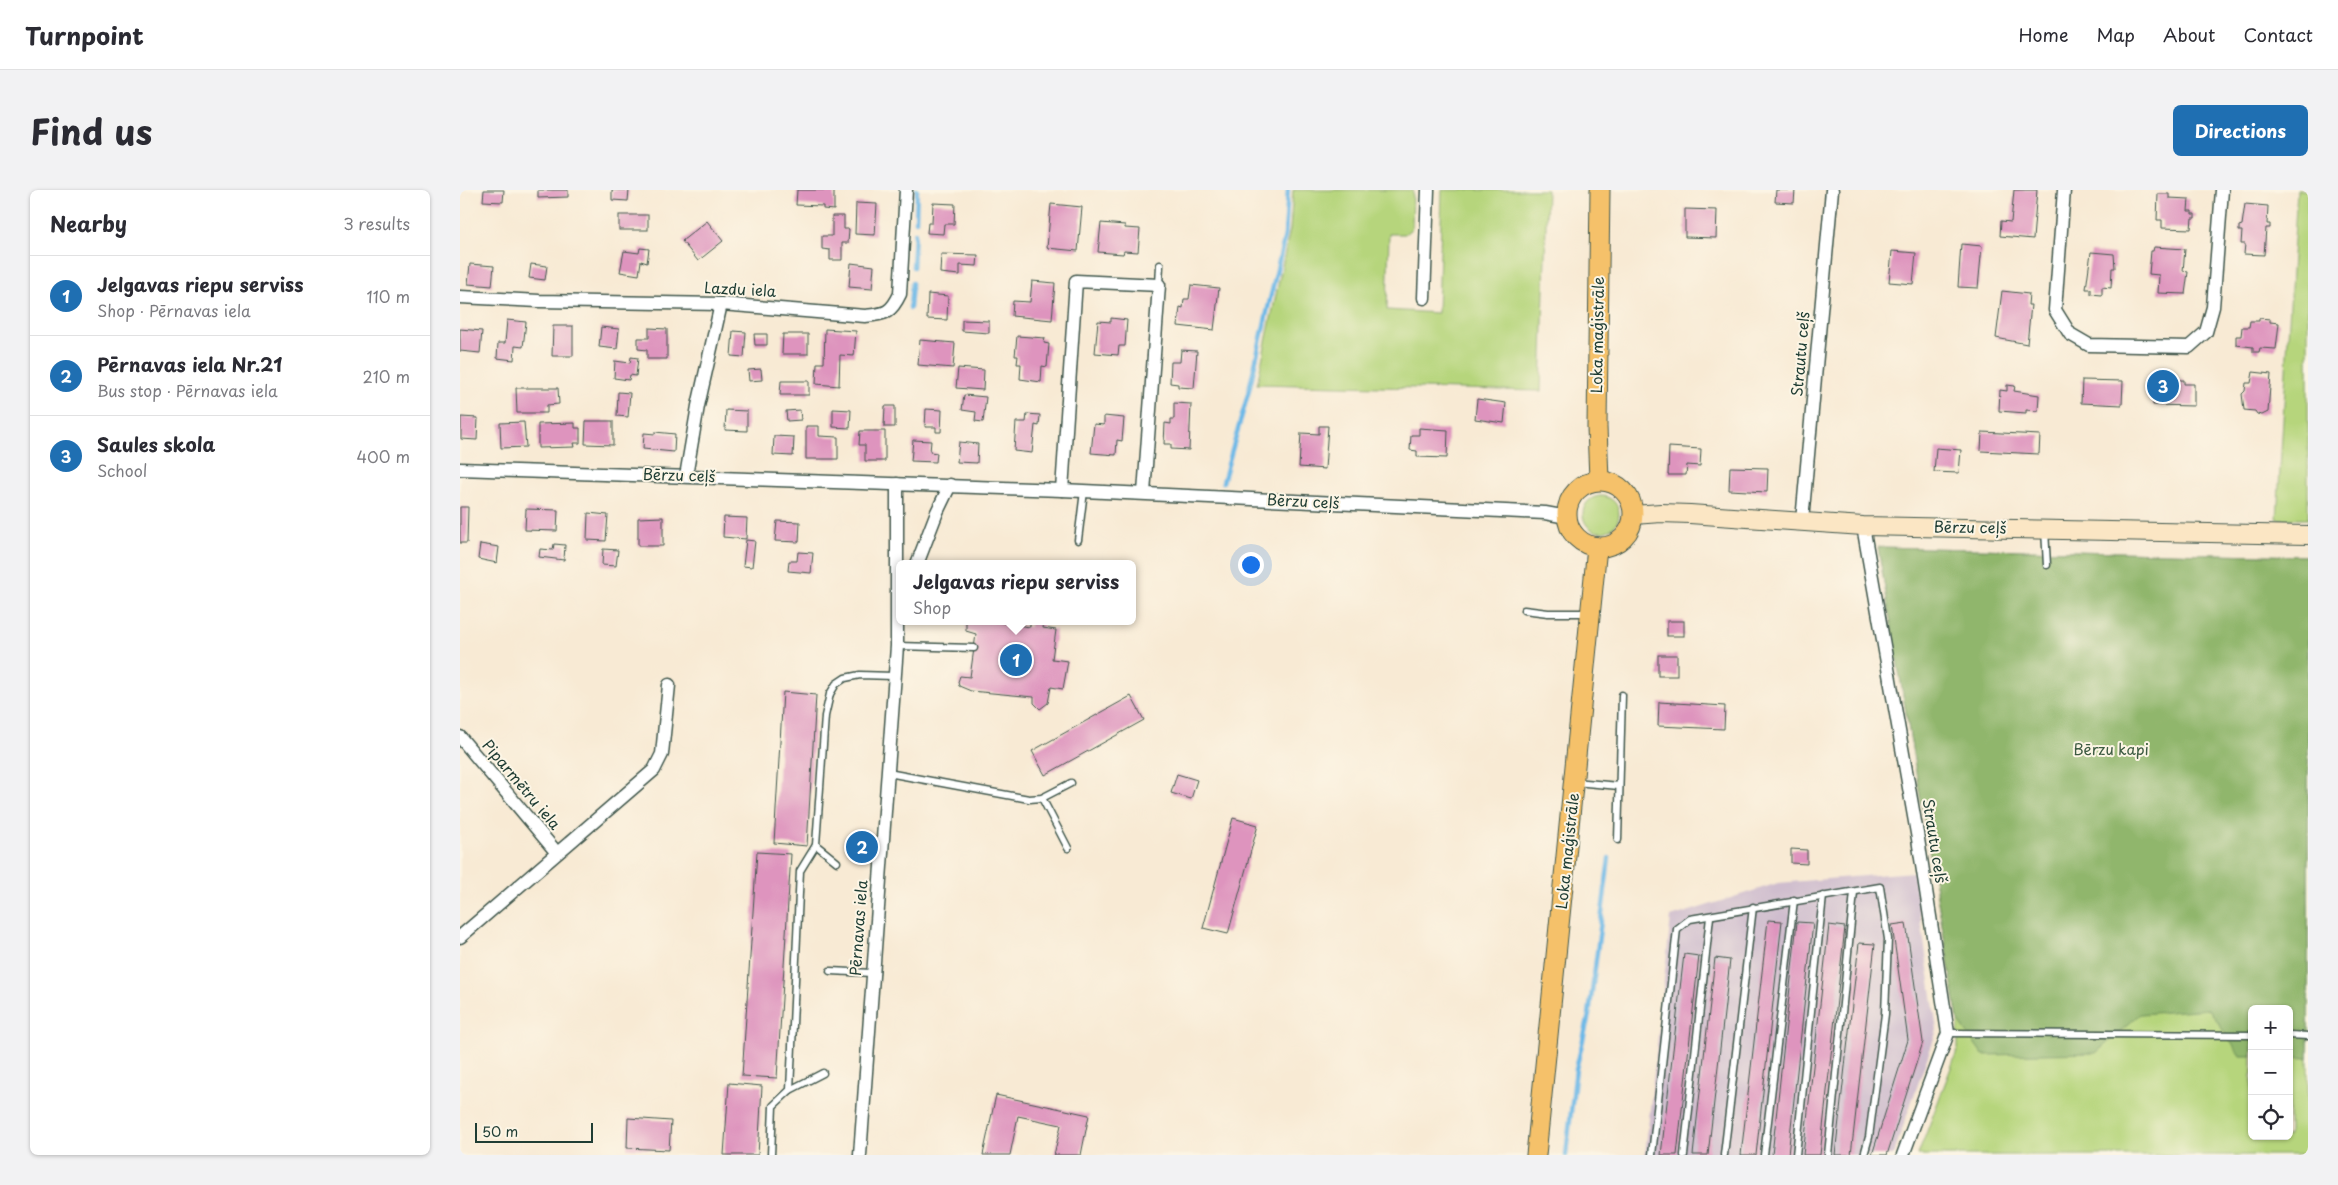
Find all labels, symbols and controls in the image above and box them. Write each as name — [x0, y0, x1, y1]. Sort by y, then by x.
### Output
text: Turnpoint — [25, 17, 144, 53]
text: Home — [2018, 21, 2068, 48]
text: Map — [2096, 21, 2135, 48]
text: About — [2163, 21, 2215, 48]
text: Contact — [2243, 21, 2313, 48]
text: Find us — [30, 104, 152, 157]
button: Directions — [2173, 105, 2308, 156]
text: Nearby — [50, 207, 127, 239]
text: 3 results — [343, 211, 410, 235]
text: Jelgavas riepu serviss — [97, 270, 303, 298]
street label: Lazdu iela — [703, 275, 777, 302]
street label: Loka maģistrāle — [1584, 276, 1609, 394]
text: 1 — [62, 284, 70, 308]
text: 110 m — [367, 284, 410, 308]
text: Shop · Pērnavas iela — [97, 298, 251, 322]
street label: Strautu ceļš — [1784, 310, 1815, 397]
text: Pērnavas iela Nr.21 — [97, 350, 282, 378]
text: 2 — [60, 364, 72, 388]
text: 210 m — [362, 364, 410, 388]
pin: 3 — [2147, 367, 2179, 405]
text: Bus stop · Pērnavas iela — [97, 378, 278, 402]
text: Saules skola — [97, 430, 215, 458]
text: 3 — [61, 444, 71, 468]
text: 400 m — [357, 444, 410, 468]
text: School — [97, 458, 147, 482]
street label: Bērzu ceļš — [642, 462, 716, 487]
street label: Bērzu ceļš — [1266, 487, 1340, 514]
street label: Bērzu ceļš — [1933, 514, 2007, 539]
your location — [1238, 552, 1264, 578]
popup — [896, 560, 1136, 625]
text: Jelgavas riepu serviss — [913, 567, 1119, 595]
text: Shop — [913, 595, 951, 619]
pin: 1 — [1000, 641, 1032, 679]
street label: Piparmētru iela — [478, 734, 567, 835]
park label: Bērzu kapi — [2073, 737, 2149, 760]
street label: Loka maģistrāle — [1549, 791, 1584, 910]
street label: Strautu ceļš — [1917, 797, 1954, 885]
pin: 2 — [846, 828, 878, 866]
street label: Pērnavas iela — [843, 879, 872, 977]
map controls — [2248, 1005, 2293, 1140]
button: + — [2248, 1005, 2293, 1050]
button: − — [2248, 1050, 2293, 1095]
button: locate — [2248, 1095, 2293, 1140]
scale bar — [475, 1120, 592, 1143]
text: 50 m — [482, 1121, 518, 1142]

